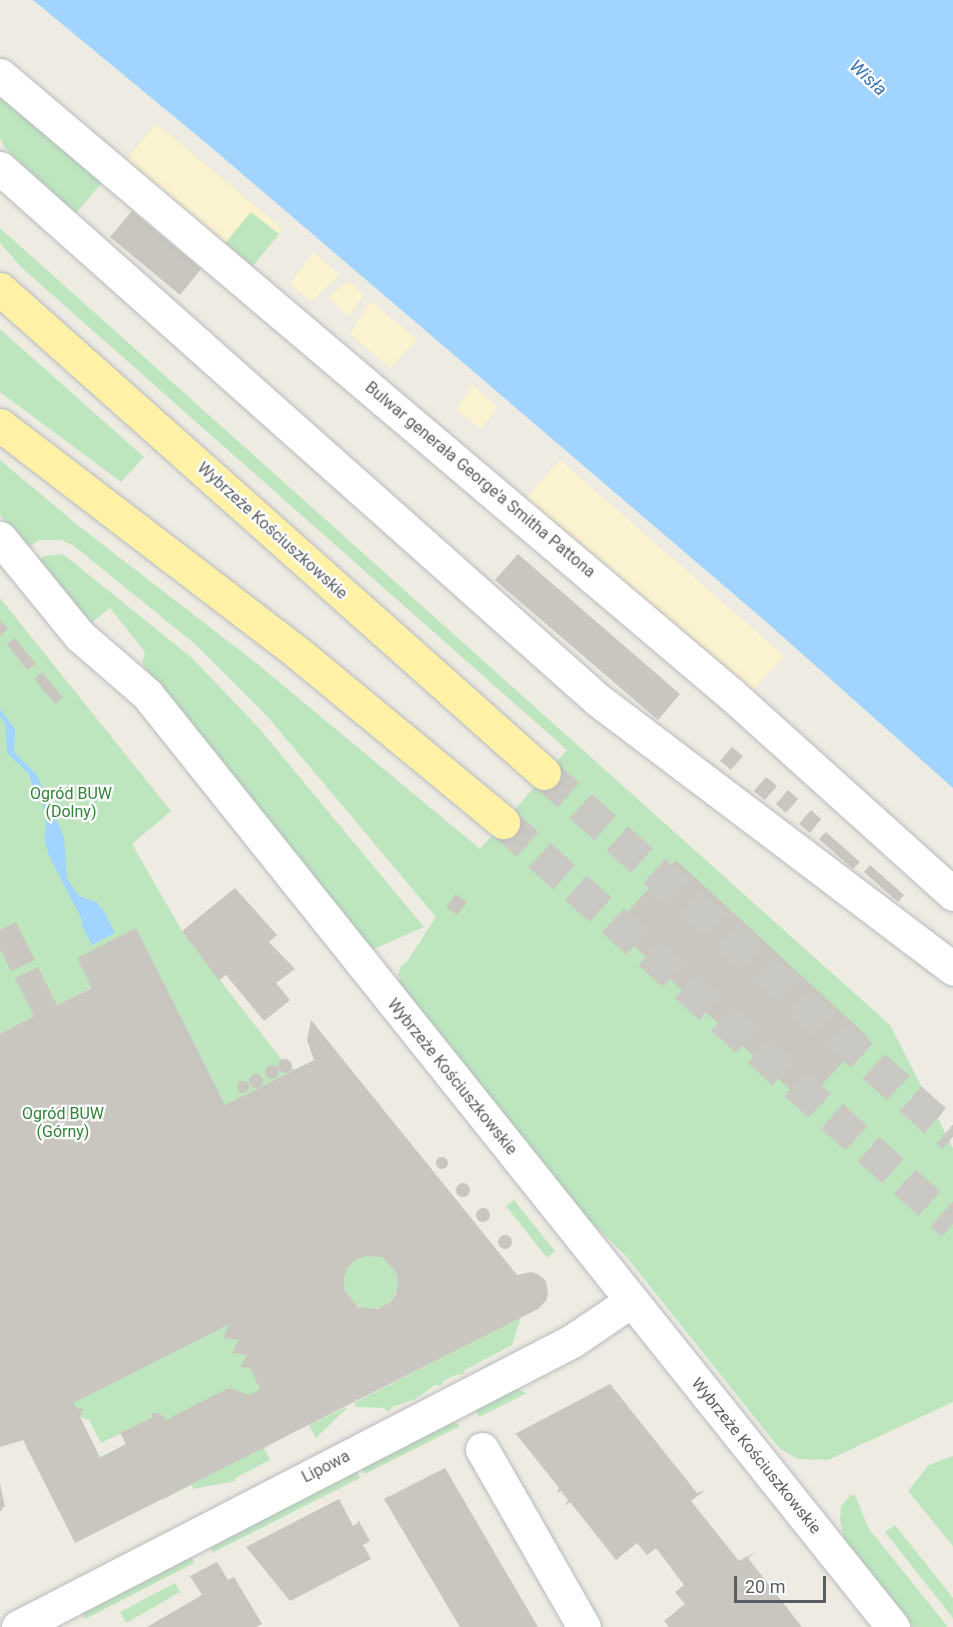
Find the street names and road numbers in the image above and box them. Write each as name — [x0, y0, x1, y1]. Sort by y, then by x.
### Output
street label: Bulwar generała George'a Smitha Pattona — [361, 378, 599, 582]
street label: Wybrzeże Kościuszkowskie — [193, 459, 351, 603]
street label: Wybrzeże Kościuszkowskie — [383, 995, 521, 1159]
street label: Wybrzeże Kościuszkowskie — [687, 1374, 825, 1538]
street label: Lipowa — [299, 1447, 353, 1487]

